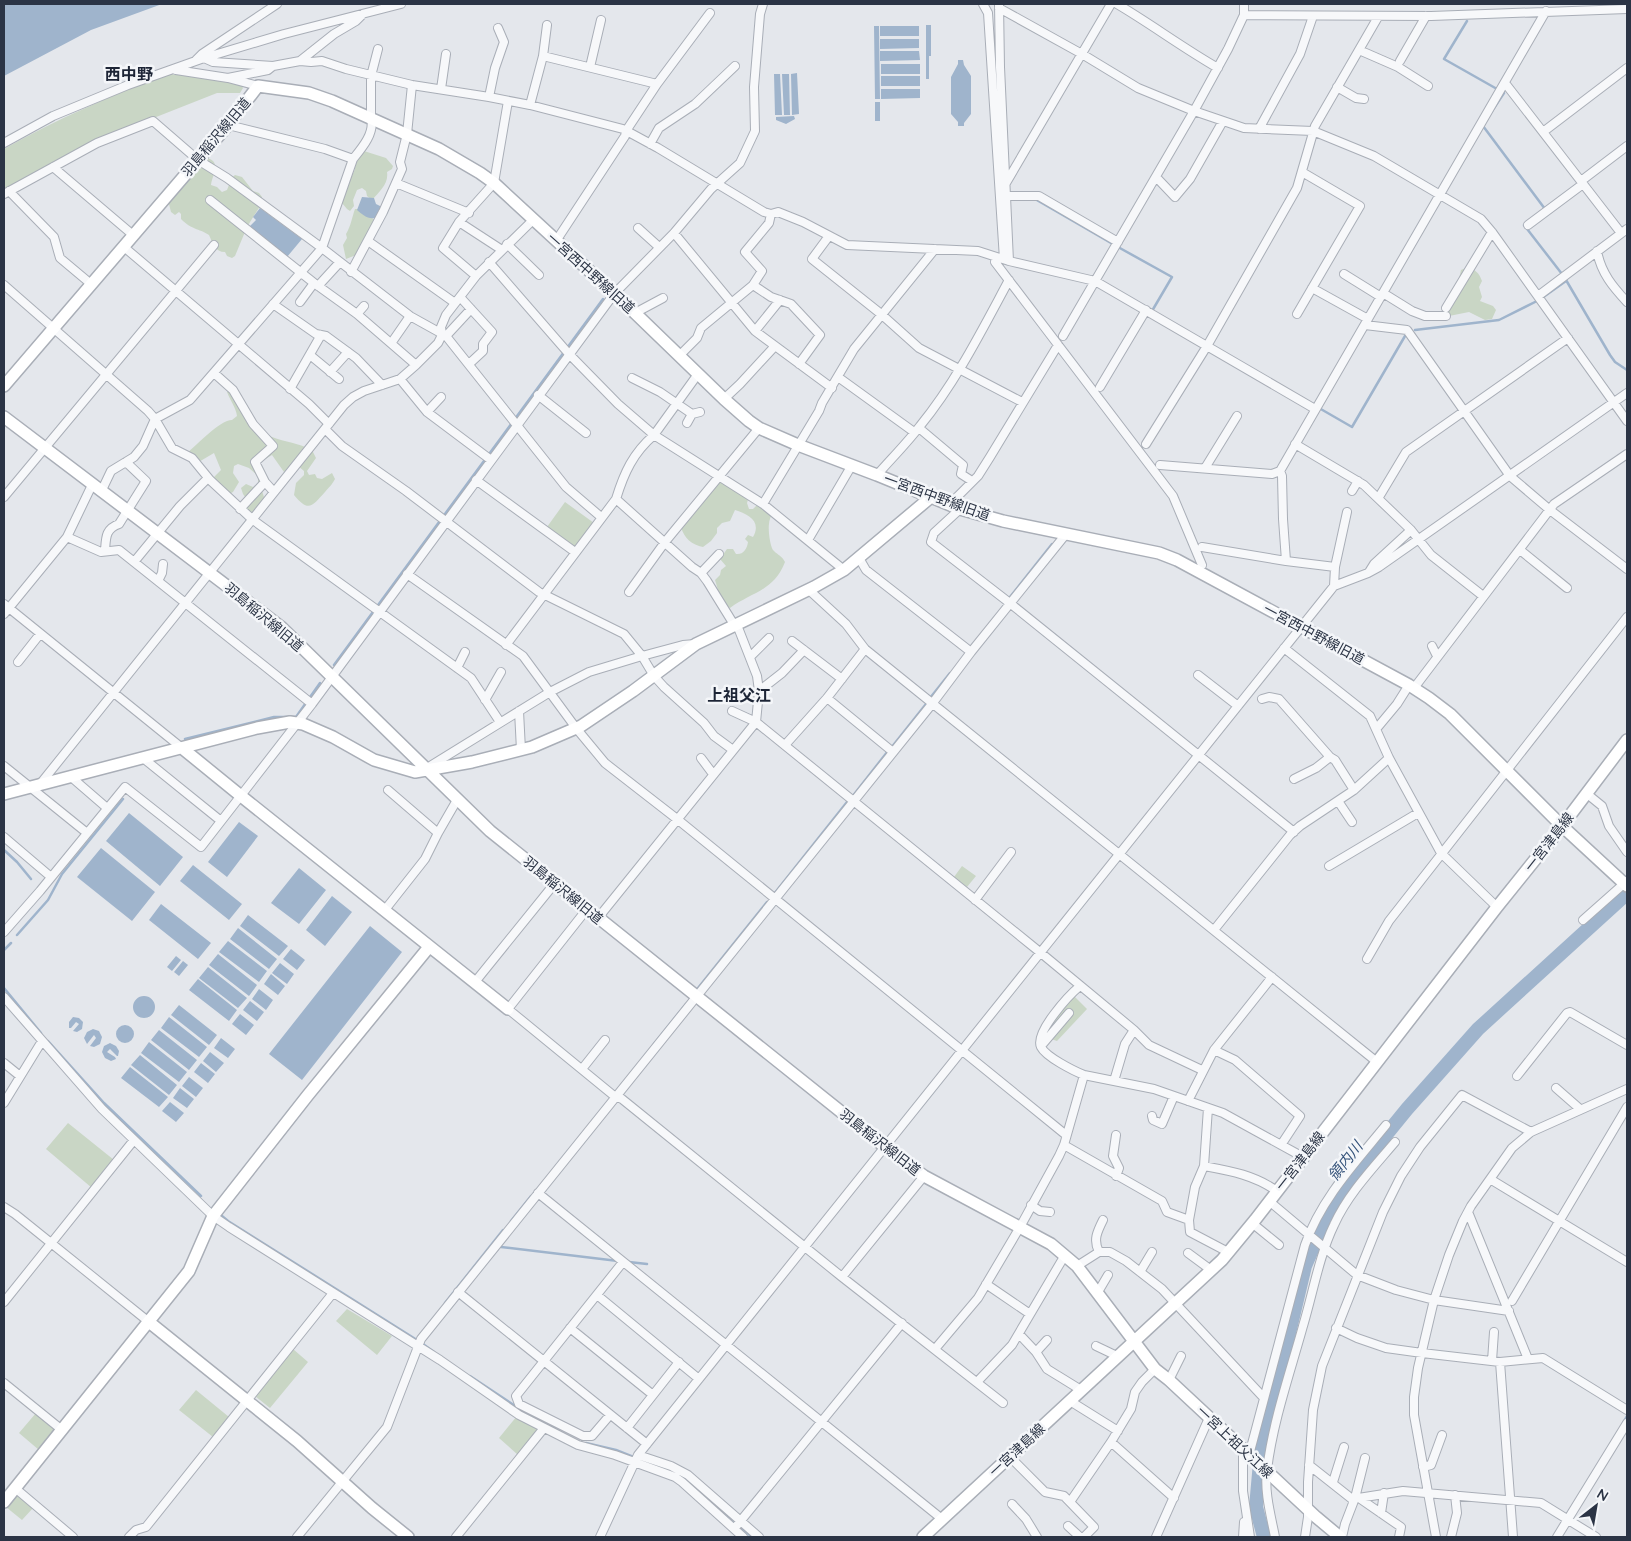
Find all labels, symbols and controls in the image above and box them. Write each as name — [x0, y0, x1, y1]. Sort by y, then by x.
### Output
district label: 西中野 — [105, 64, 153, 84]
street label: 羽島稲沢線旧道 — [178, 94, 254, 180]
street label: 一宮西中野線旧道 — [543, 229, 639, 317]
street label: 一宮西中野線旧道 — [881, 469, 993, 525]
street label: 羽島稲沢線旧道 — [221, 579, 307, 655]
street label: 一宮西中野線旧道 — [1260, 600, 1368, 668]
district label: 上祖父江 — [707, 685, 771, 705]
street label: 一宮津島線 — [1520, 809, 1578, 875]
street label: 羽島稲沢線旧道 — [519, 852, 607, 928]
street label: 羽島稲沢線旧道 — [836, 1105, 924, 1179]
street label: 一宮津島線 — [1271, 1128, 1329, 1194]
water label: 領内川 — [1324, 1136, 1368, 1185]
street label: 一宮上祖父江線 — [1193, 1402, 1277, 1482]
street label: 一宮津島線 — [985, 1420, 1049, 1480]
north arrow — [1571, 1481, 1621, 1531]
text: N — [1594, 1484, 1612, 1505]

